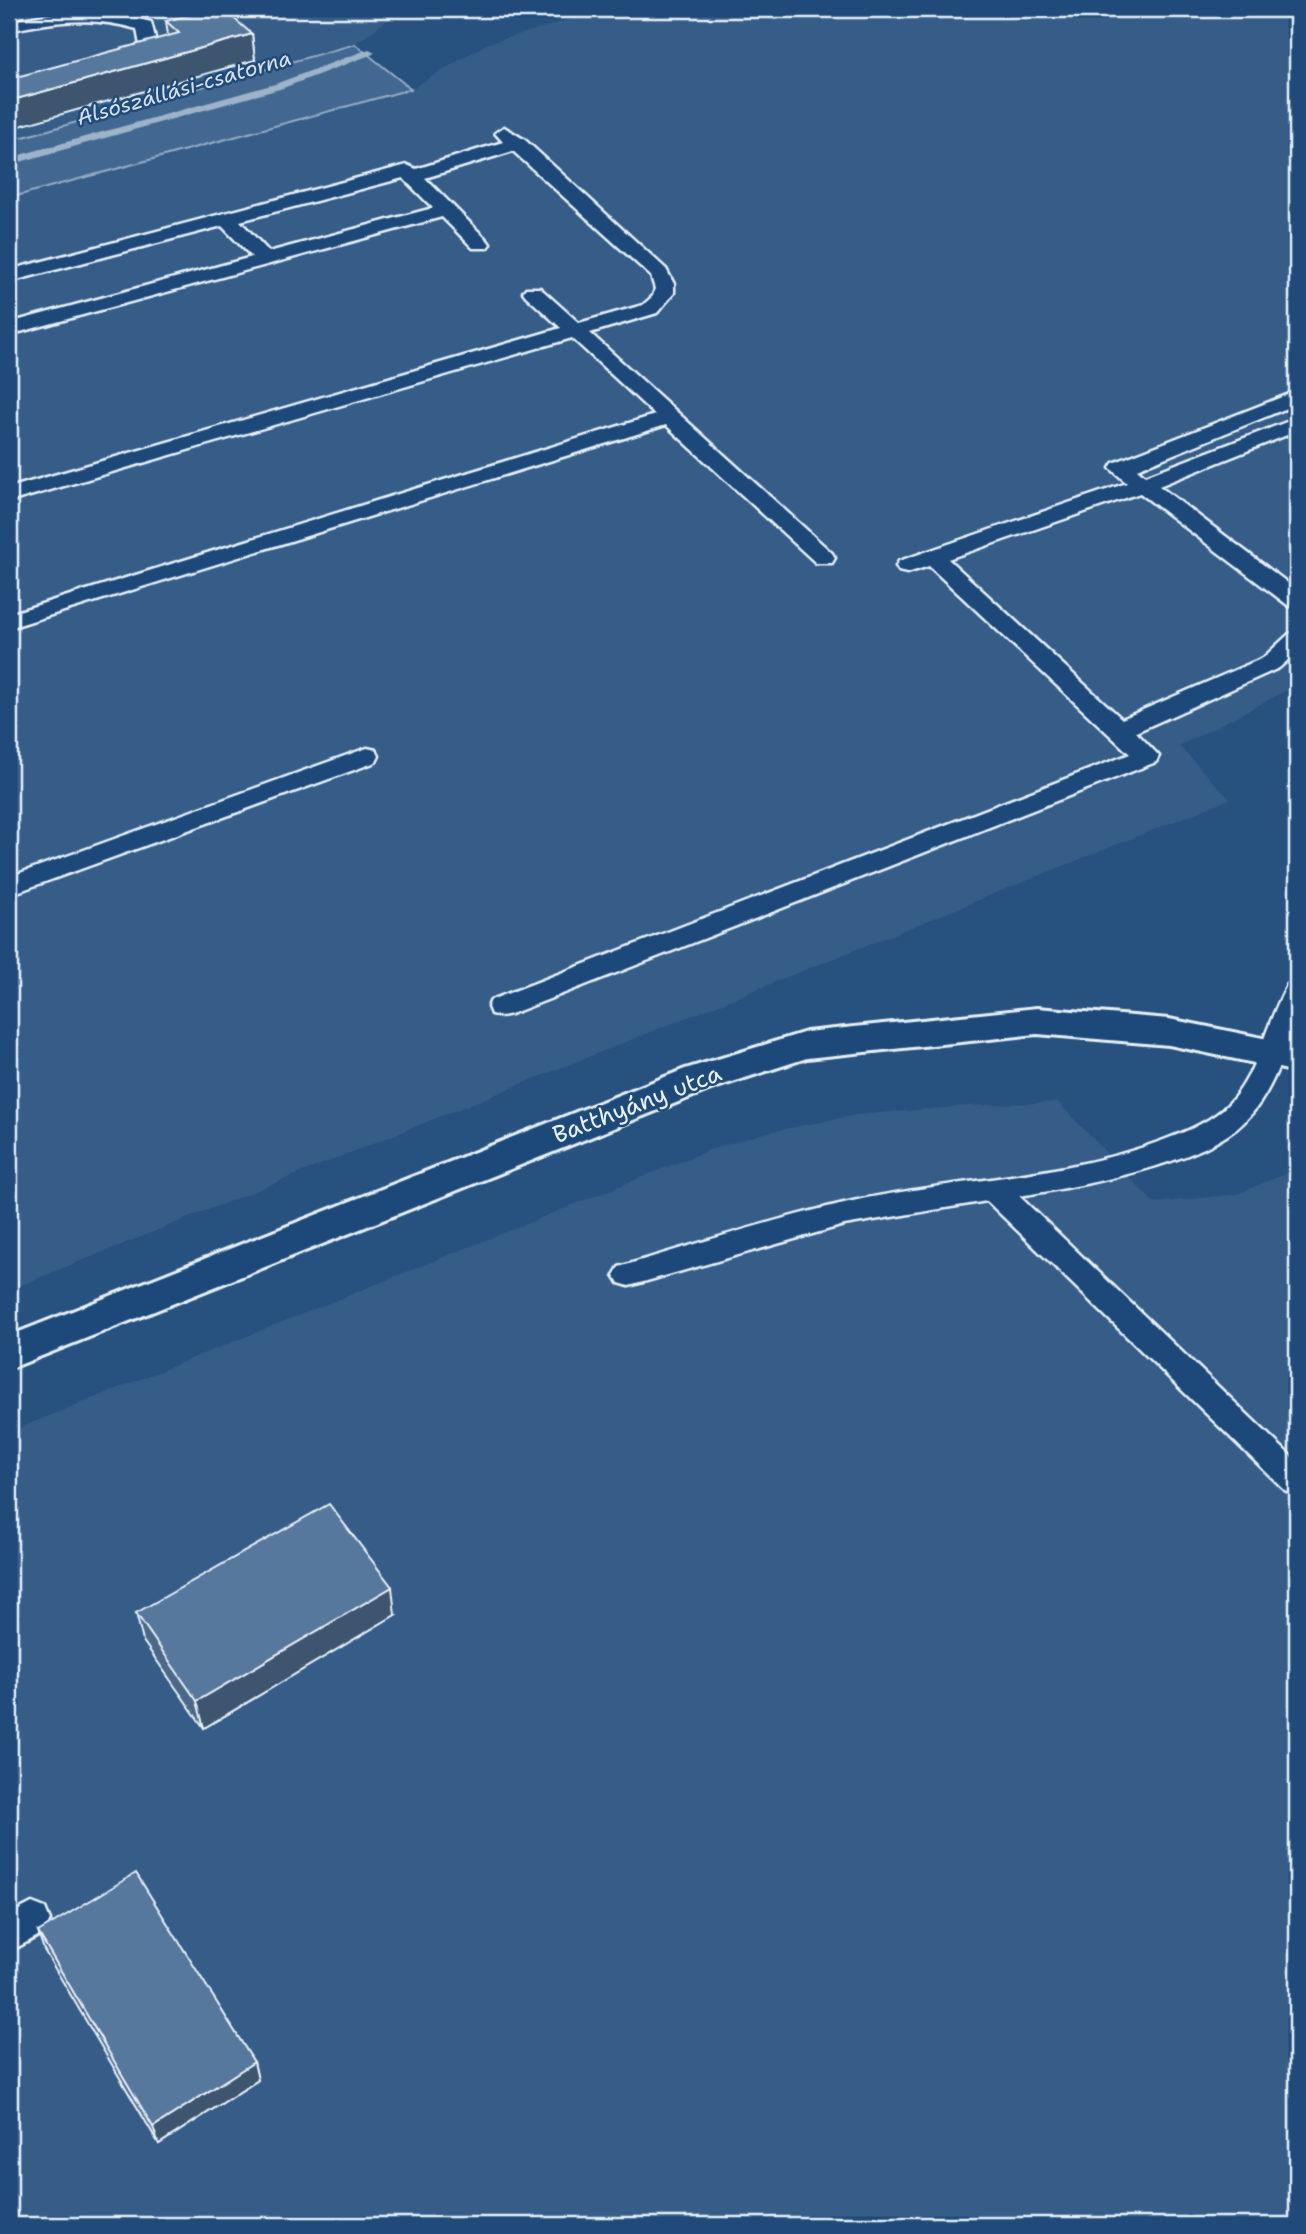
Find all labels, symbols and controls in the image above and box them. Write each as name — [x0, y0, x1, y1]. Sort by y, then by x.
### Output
water label: Alsószállási-csatorna — [74, 44, 294, 132]
street label: Batthyány utca — [548, 1057, 726, 1151]

